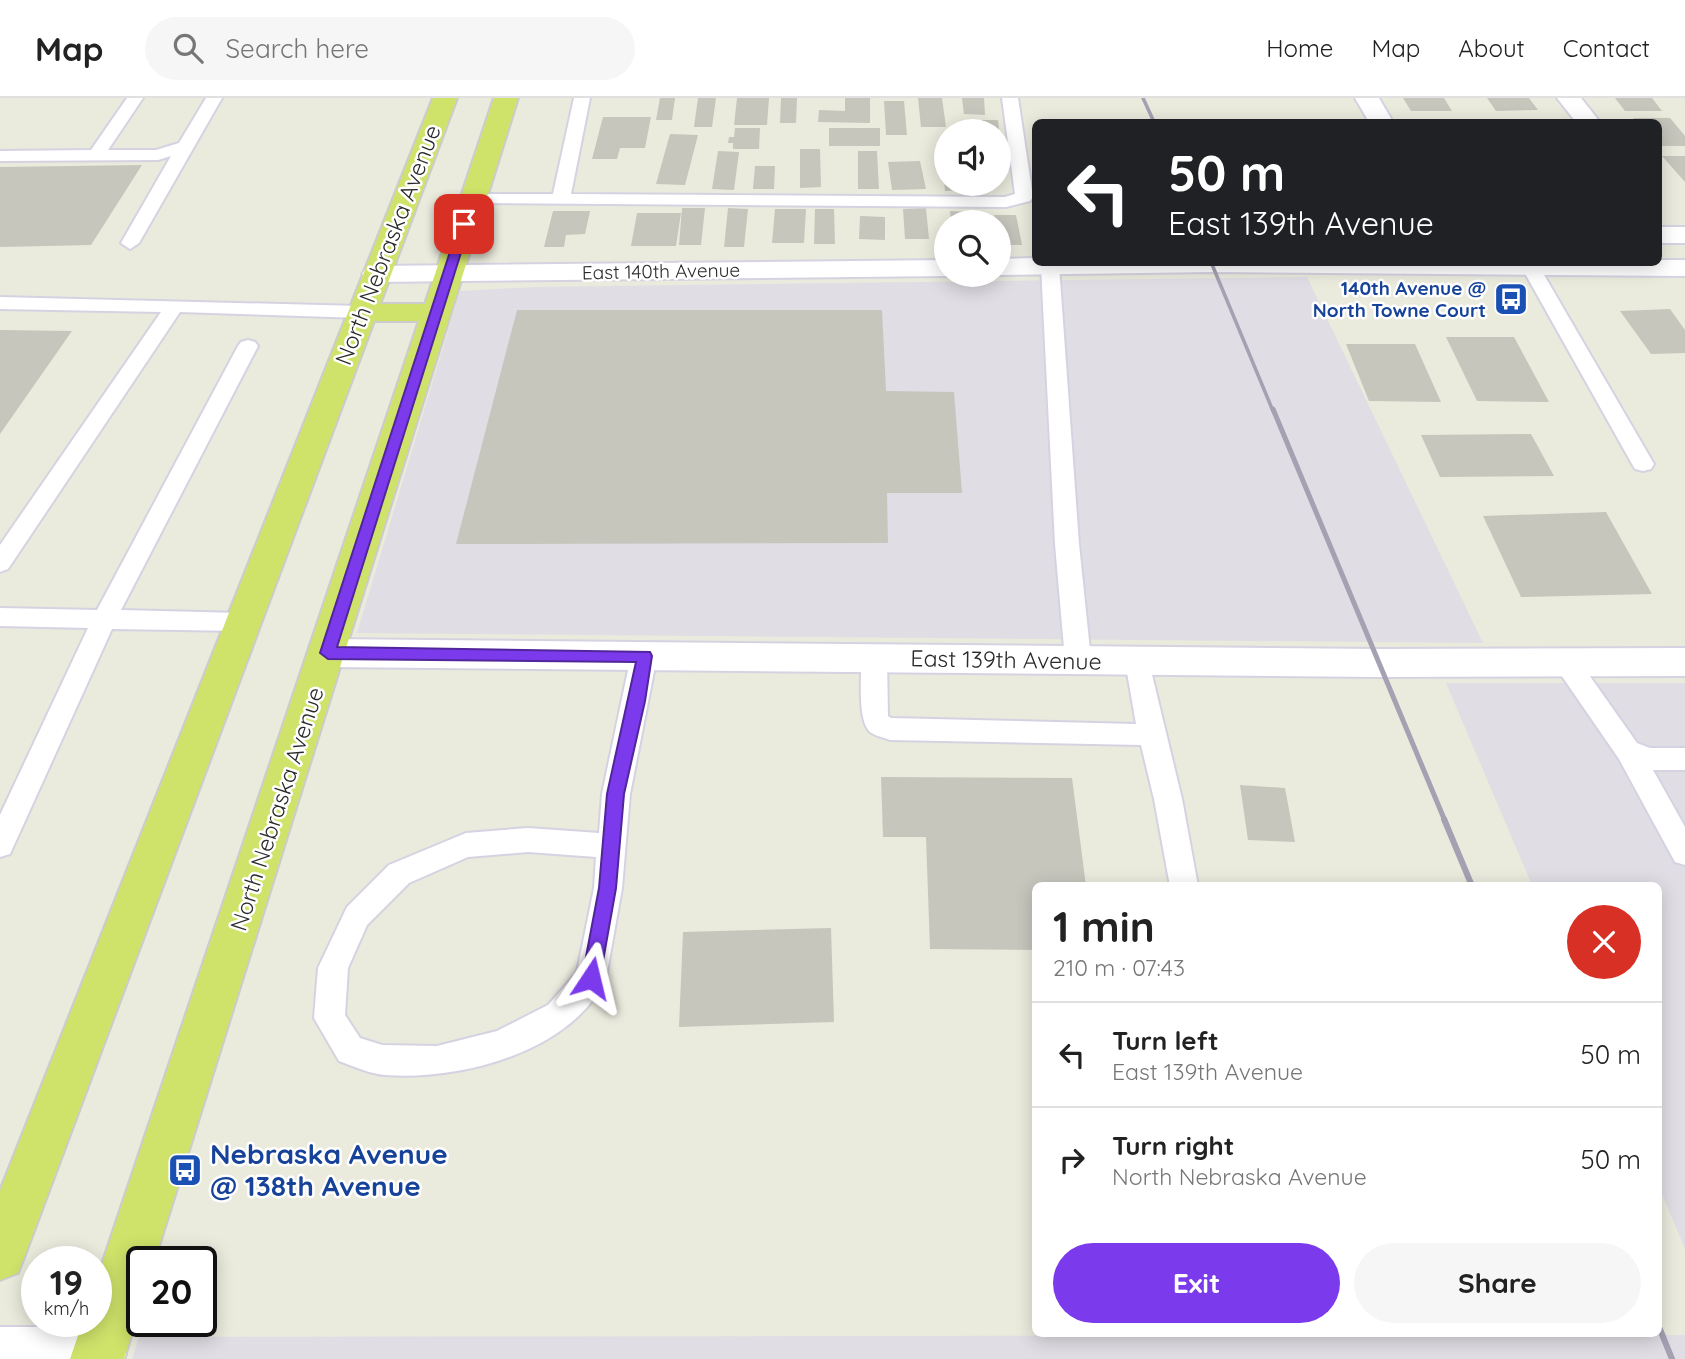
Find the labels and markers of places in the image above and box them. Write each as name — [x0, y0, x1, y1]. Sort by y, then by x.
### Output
pin — [434, 194, 494, 254]
place label: 140th Avenue @ North Towne Court — [1313, 276, 1486, 322]
bus stop icon: 140th Avenue @ North Towne Court — [1492, 280, 1530, 318]
place label: Nebraska Avenue @ 138th Avenue — [210, 1136, 448, 1203]
bus stop icon: Nebraska Avenue @ 138th Avenue — [166, 1151, 204, 1189]

